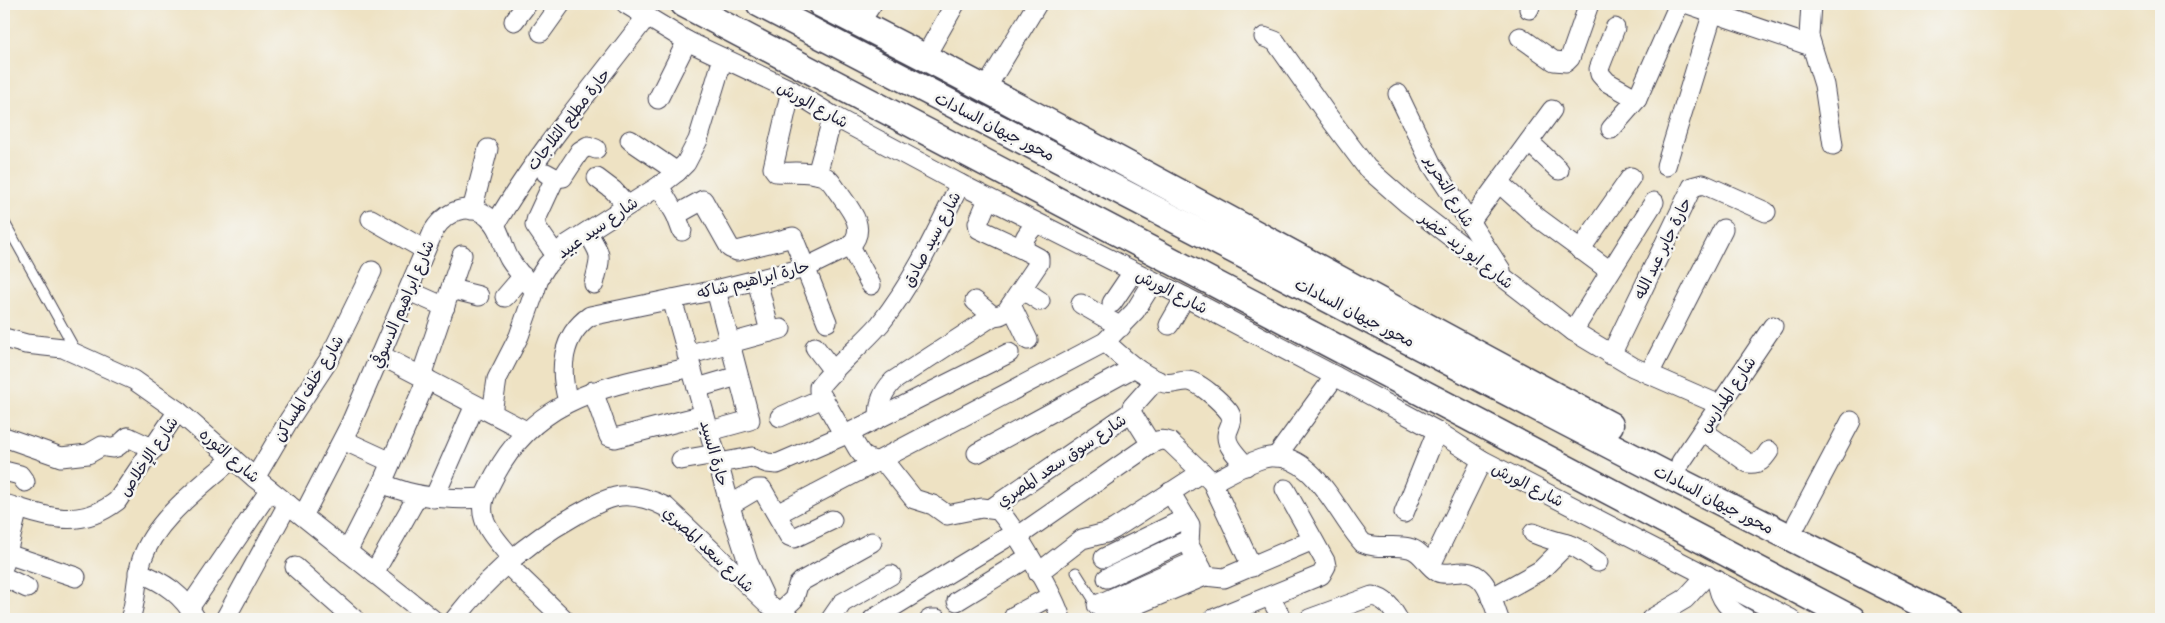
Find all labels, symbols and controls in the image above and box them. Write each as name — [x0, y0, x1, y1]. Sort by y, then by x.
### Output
street label: حارة مطلع الثلاجات — [525, 66, 616, 176]
street label: شارع الورش — [773, 80, 850, 134]
street label: محور جيهان السادات — [930, 91, 1057, 168]
street label: شارع التحرير — [1417, 152, 1476, 232]
street label: شارع سيد صادق — [901, 190, 967, 292]
street label: شارع سيد عبيد — [555, 195, 643, 265]
street label: حارة جابر عبد الله — [1632, 196, 1698, 304]
street label: شارع ابو زيد خضر — [1413, 209, 1515, 295]
street label: شارع ابراهيم الدسوقي — [366, 237, 441, 372]
street label: حارة ابراهيم شاكه — [695, 259, 812, 306]
street label: شارع الورش — [1131, 268, 1210, 320]
street label: محور جيهان السادات — [1290, 277, 1417, 354]
street label: شارع خلف المساكن — [272, 333, 350, 446]
street label: شارع المدارس — [1698, 354, 1762, 438]
street label: شارع سوق سعد المصري — [994, 412, 1131, 513]
street label: شارع الإخلاص — [117, 415, 184, 501]
street label: حارة السيد — [693, 419, 730, 489]
street label: شارع الثوره — [194, 426, 262, 489]
street label: شارع الورش — [1487, 461, 1566, 513]
street label: محور جيهان السادات — [1649, 464, 1776, 541]
street label: شارع سعد المصري — [657, 505, 756, 599]

